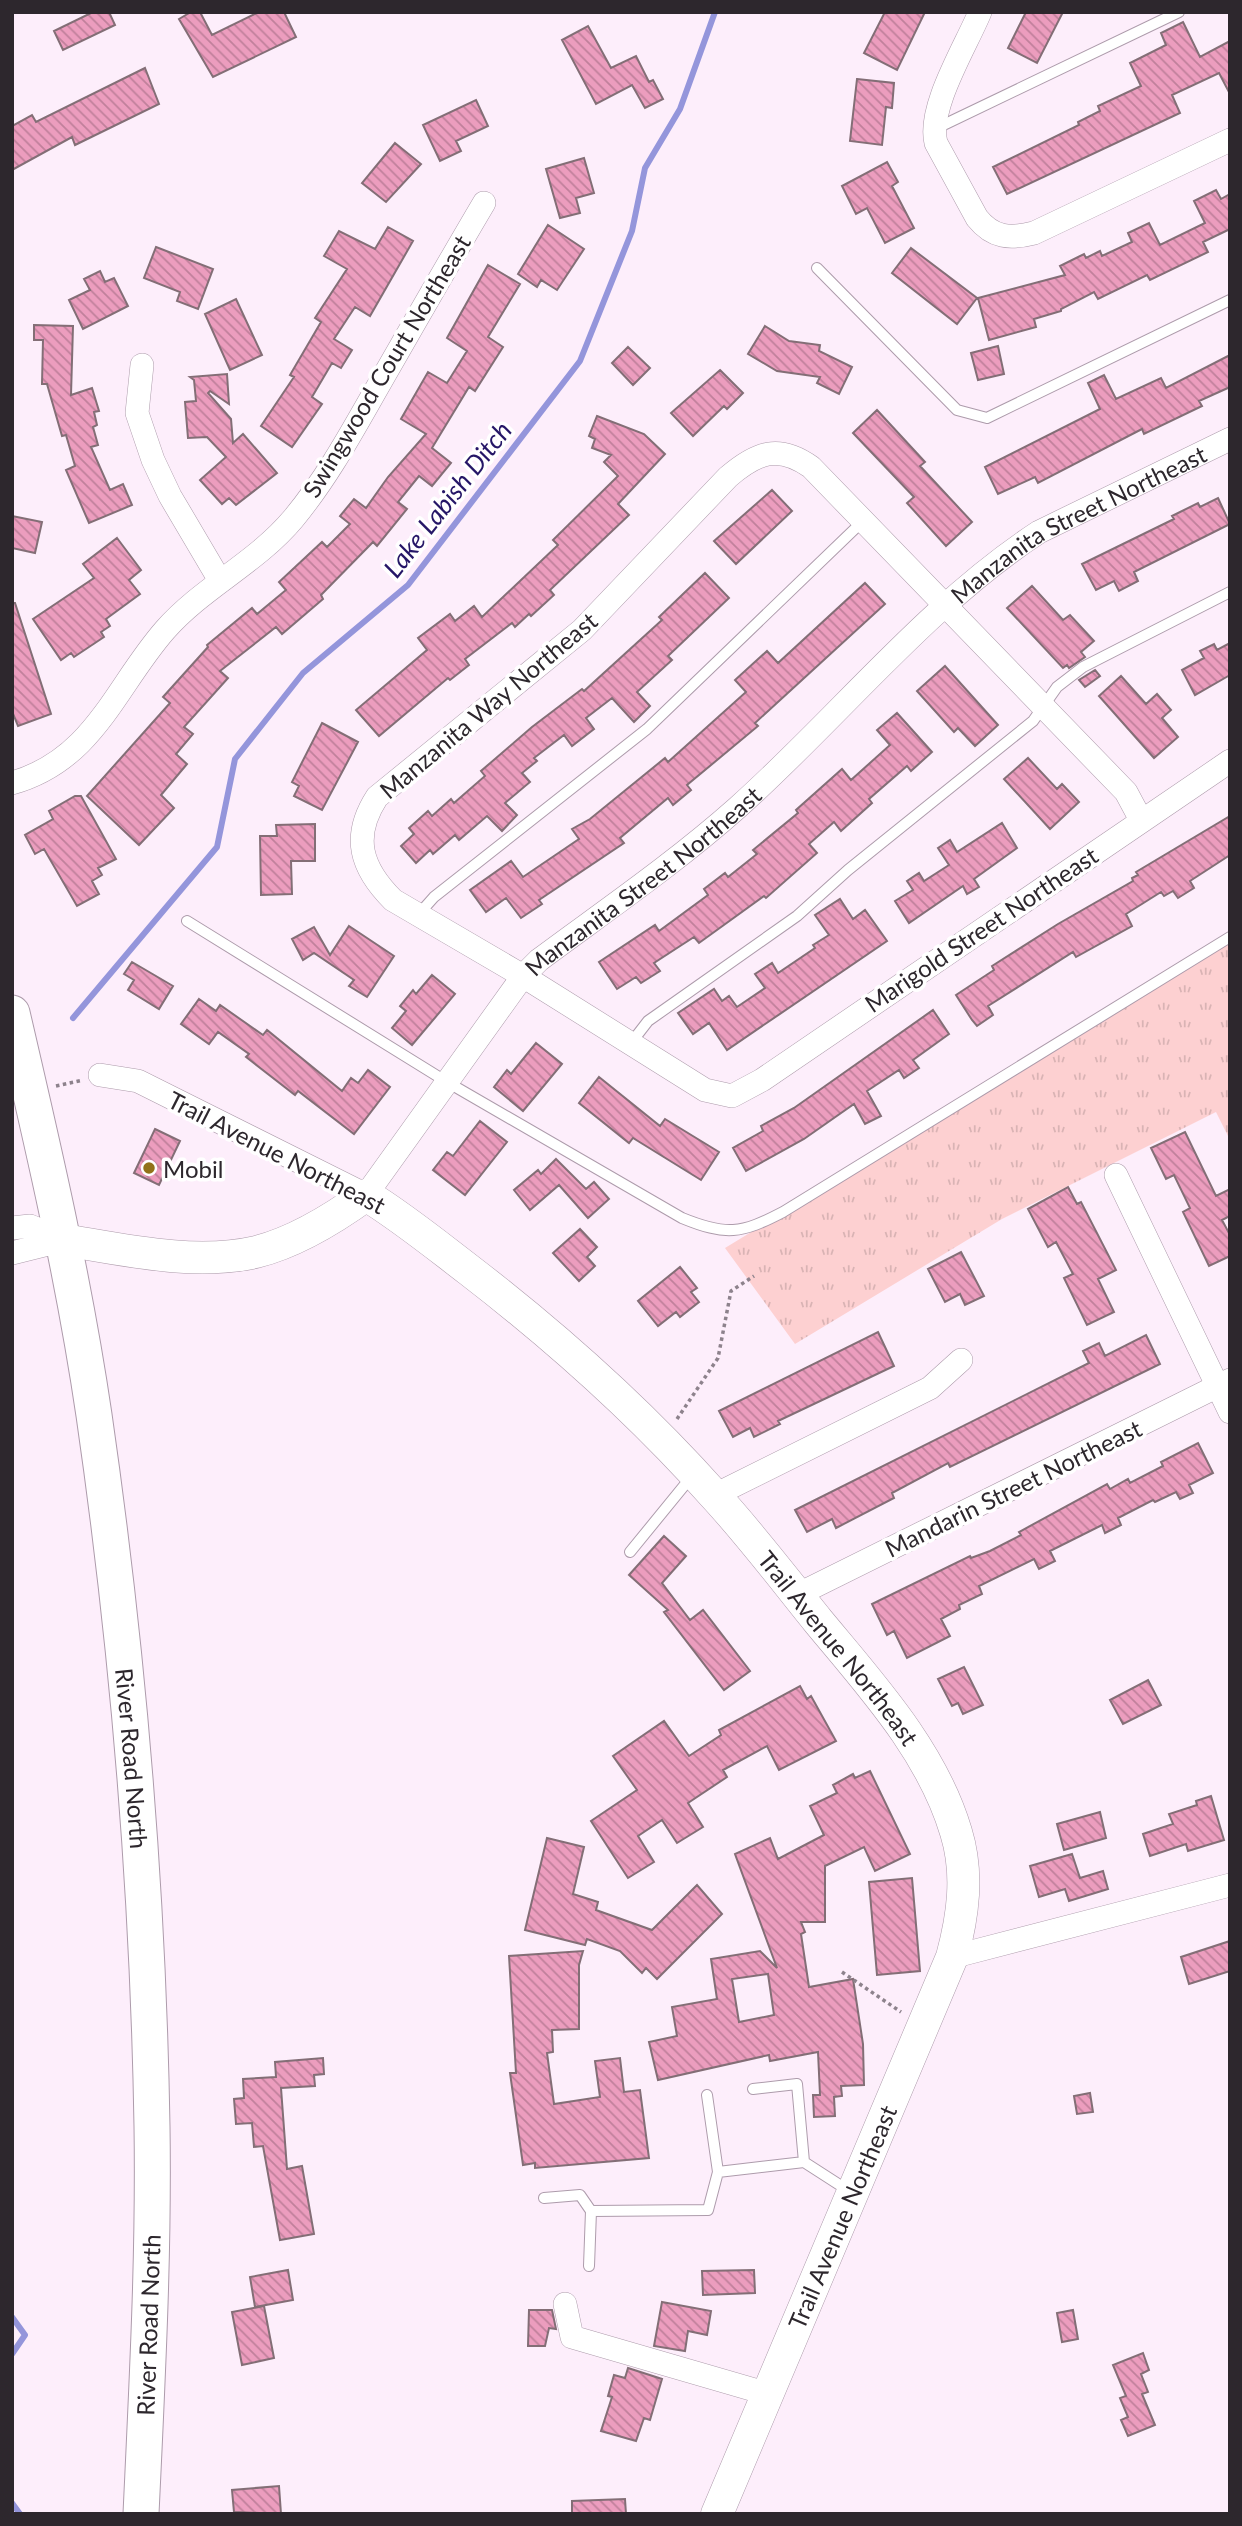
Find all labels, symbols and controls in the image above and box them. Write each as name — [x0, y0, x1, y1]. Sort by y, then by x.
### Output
street label: Swingwood Court Northeast — [296, 229, 476, 502]
water label: Lake Labish Ditch — [376, 415, 518, 583]
street label: Manzanita Street Northeast — [944, 438, 1211, 609]
street label: Manzanita Way Northeast — [374, 605, 603, 804]
street label: Manzanita Street Northeast — [518, 779, 767, 981]
street label: Marigold Street Northeast — [859, 840, 1103, 1018]
street label: Trail Avenue Northeast — [163, 1085, 391, 1220]
place label: Mobil — [163, 1154, 223, 1183]
marker: Mobil — [141, 1160, 157, 1176]
street label: Mandarin Street Northeast — [880, 1413, 1146, 1563]
street label: Trail Avenue Northeast — [753, 1544, 925, 1750]
street label: River Road North — [111, 1666, 155, 1850]
street label: Trail Avenue Northeast — [782, 2100, 902, 2333]
street label: River Road North — [130, 2234, 166, 2416]

